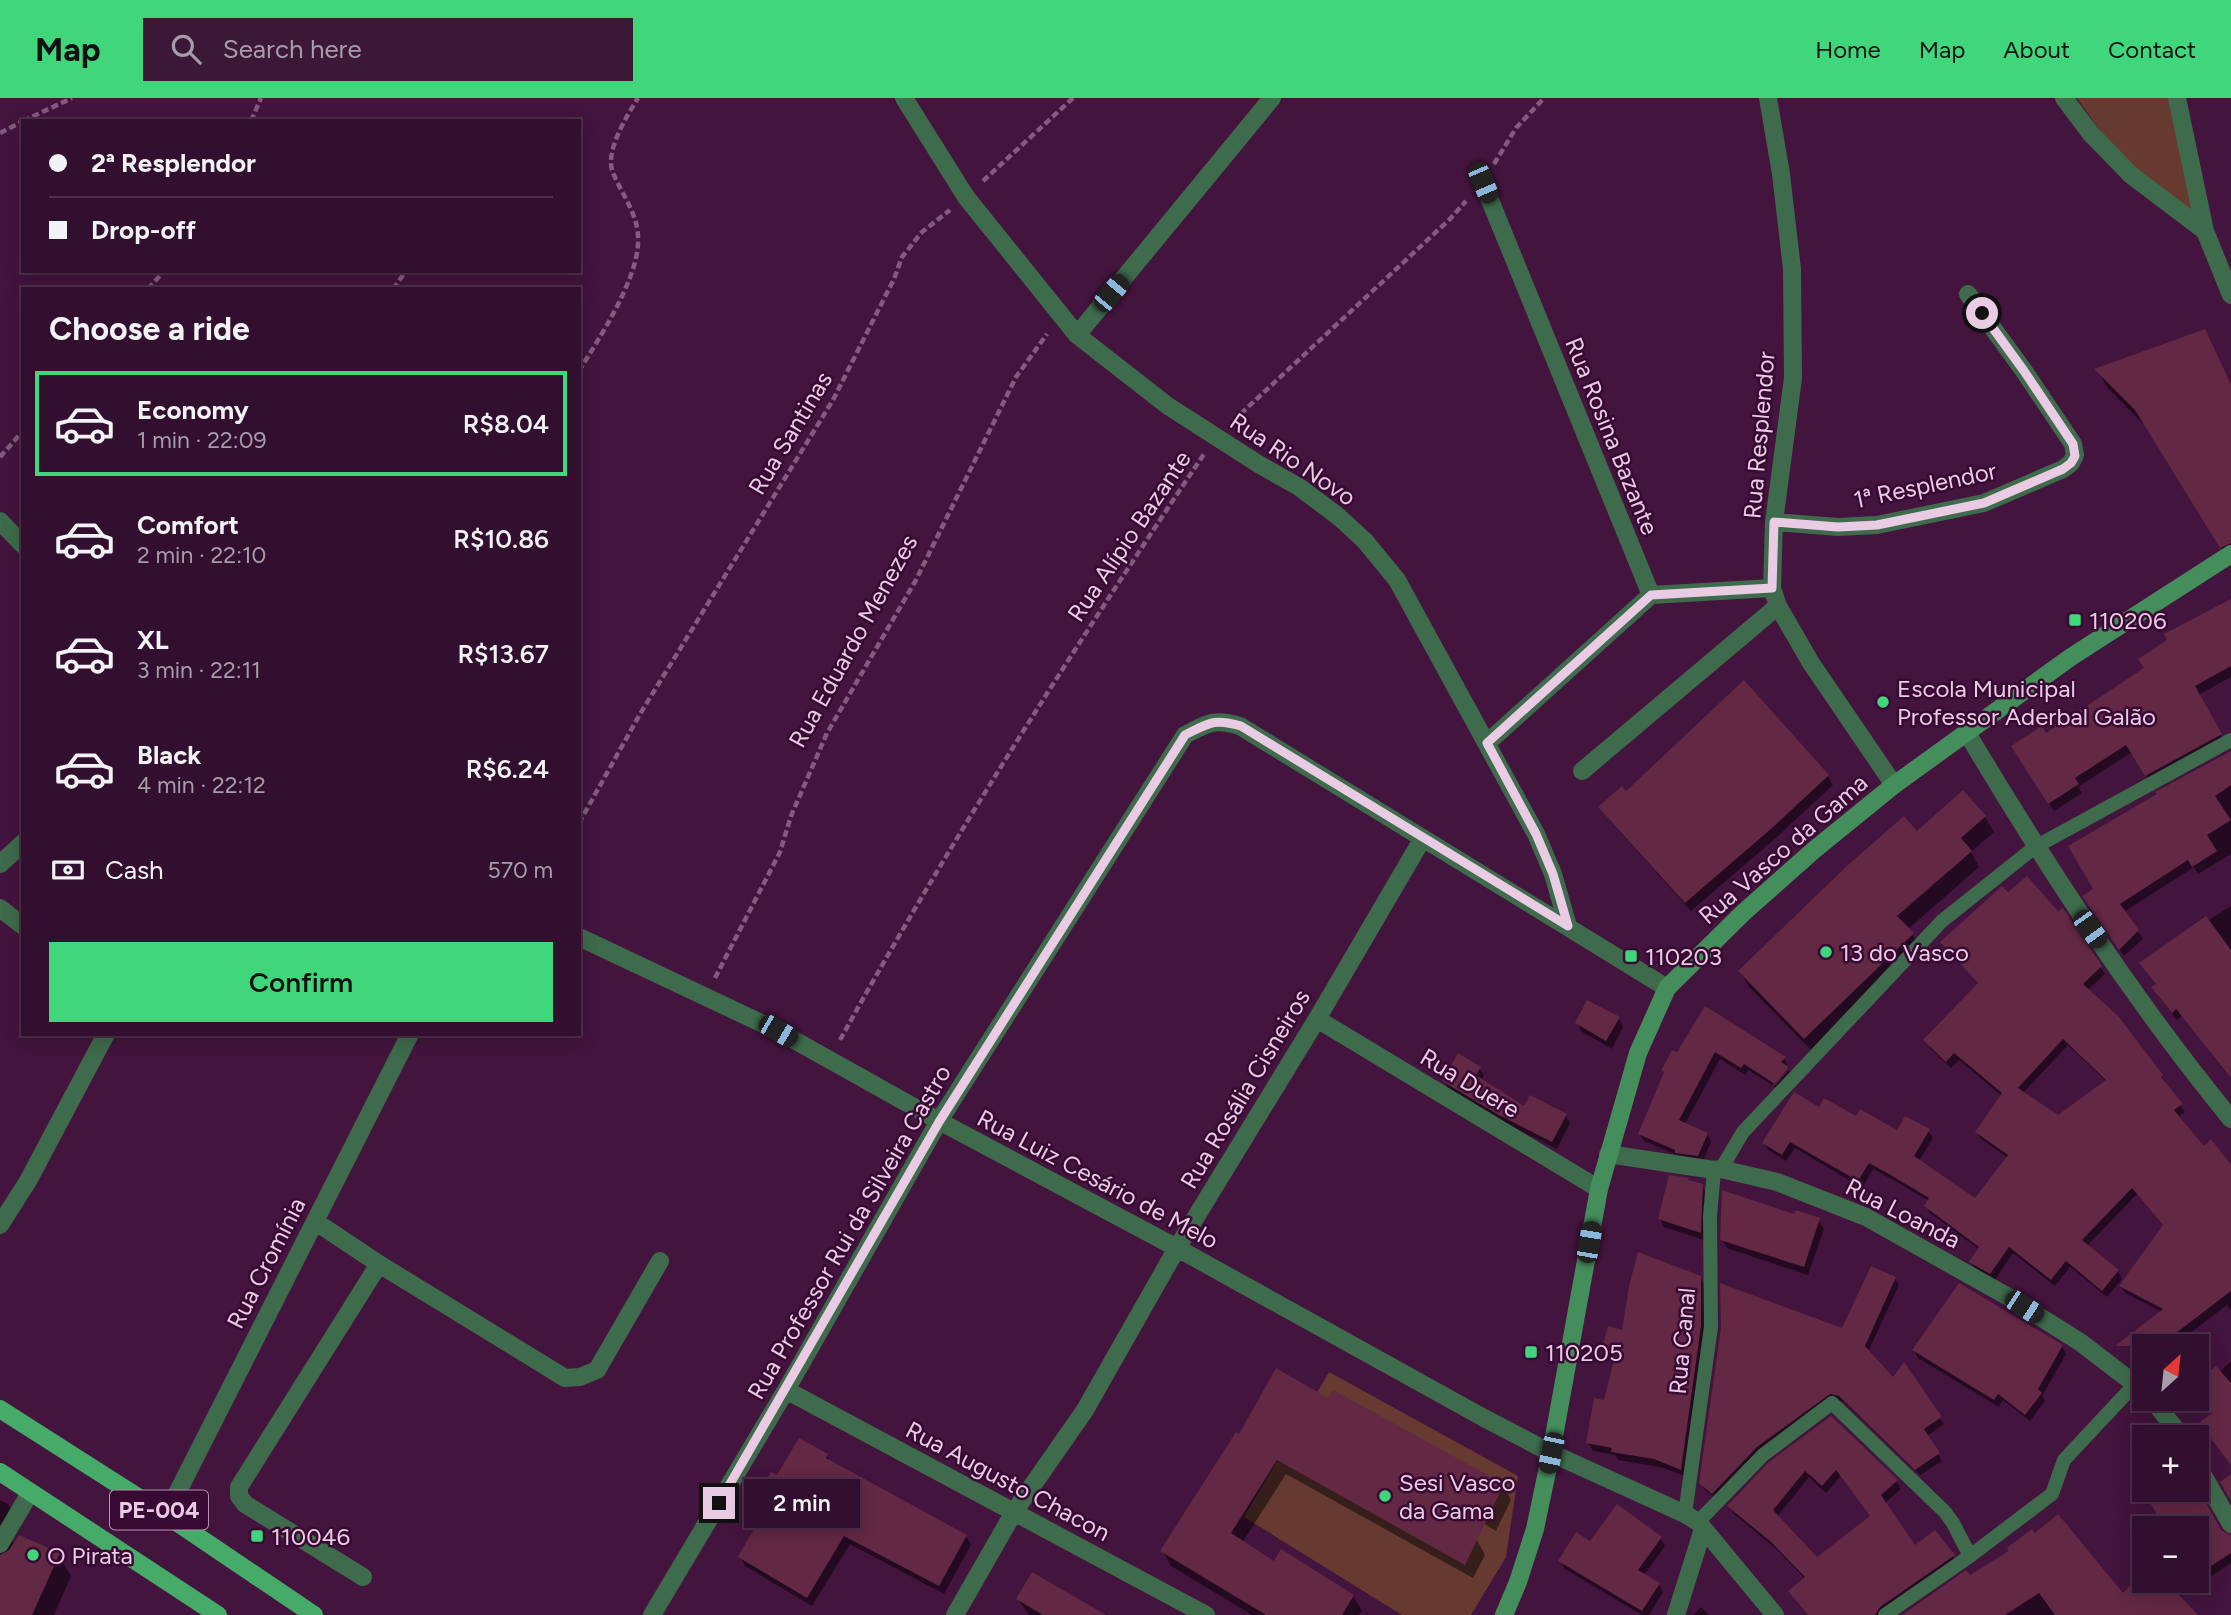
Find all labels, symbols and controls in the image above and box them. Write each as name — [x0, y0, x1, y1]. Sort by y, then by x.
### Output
search box — [143, 18, 633, 81]
text: Map — [35, 30, 101, 69]
icon: search — [167, 30, 205, 68]
text: Search here — [223, 33, 362, 65]
text: Home — [1815, 35, 1881, 64]
text: Map — [1919, 35, 1965, 64]
text: About — [2003, 35, 2070, 64]
text: Contact — [2108, 35, 2196, 64]
text: 2ª Resplendor — [91, 147, 256, 179]
car — [1466, 160, 1501, 206]
text: Drop-off — [91, 214, 196, 246]
car — [1090, 270, 1133, 316]
route start — [1966, 297, 1998, 329]
text: Choose a ride — [49, 310, 250, 348]
street label: Rua Rosina Bazante — [1559, 333, 1665, 539]
street label: Rua Resplendor — [1737, 350, 1781, 520]
street label: Rua Santinas — [742, 366, 838, 500]
icon: car — [53, 392, 116, 455]
text: Economy — [137, 394, 249, 426]
street label: Rua Rio Novo — [1225, 406, 1361, 512]
text: R$8.04 — [463, 408, 549, 440]
text: 1 min · 22:09 — [137, 426, 266, 454]
street label: Rua Alípio Bazante — [1061, 445, 1197, 627]
street label: 1ª Resplendor — [1851, 456, 1999, 514]
icon: car — [53, 507, 116, 570]
text: Comfort — [137, 509, 239, 541]
text: R$10.86 — [453, 523, 549, 555]
street label: Rua Eduardo Menezes — [783, 530, 923, 752]
text: 2 min · 22:10 — [137, 541, 266, 569]
place label: 110206 — [2089, 606, 2167, 635]
marker: 110206 — [2067, 612, 2083, 628]
icon: car — [53, 622, 116, 685]
text: XL — [137, 624, 169, 656]
text: R$13.67 — [458, 638, 549, 670]
text: 3 min · 22:11 — [137, 656, 261, 684]
place label: Escola Municipal Professor Aderbal Galão — [1897, 674, 2156, 731]
marker: Escola Municipal Professor Aderbal Galão — [1875, 694, 1891, 710]
icon: car — [53, 737, 116, 800]
text: Black — [137, 739, 201, 771]
text: R$6.24 — [466, 753, 549, 785]
street label: Rua Vasco da Gama — [1693, 768, 1873, 930]
text: 4 min · 22:12 — [137, 771, 266, 799]
icon: cash — [49, 851, 87, 889]
text: Cash — [105, 854, 164, 886]
text: 570 m — [487, 856, 553, 884]
car — [2070, 906, 2111, 952]
place label: 13 do Vasco — [1840, 938, 1969, 967]
button: Confirm — [49, 942, 553, 1022]
place label: 110203 — [1645, 942, 1722, 971]
marker: 13 do Vasco — [1818, 944, 1834, 960]
marker: 110203 — [1623, 948, 1639, 964]
street label: Rua Rosália Cisneiros — [1174, 984, 1316, 1194]
car — [755, 1011, 802, 1051]
street label: Rua Duere — [1415, 1042, 1525, 1124]
street label: Rua Professor Rui da Silveira Castro — [741, 1060, 957, 1404]
street label: Rua Luiz Cesário de Melo — [973, 1103, 1223, 1255]
street label: Rua Loanda — [1841, 1172, 1965, 1254]
street label: Rua Cromínia — [221, 1193, 311, 1333]
car — [1576, 1219, 1603, 1265]
street label: Rua Canal — [1663, 1286, 1701, 1396]
car — [2001, 1287, 2048, 1327]
north arrow — [2132, 1334, 2208, 1410]
map controls — [2132, 1334, 2209, 1593]
place label: 110205 — [1545, 1338, 1623, 1367]
marker: 110205 — [1523, 1344, 1539, 1360]
street label: Rua Augusto Chacon — [901, 1415, 1115, 1547]
button: + — [2132, 1425, 2209, 1502]
car — [1537, 1430, 1566, 1476]
place label: Sesi Vasco da Gama — [1399, 1468, 1516, 1525]
callout: 2 min — [744, 1478, 859, 1528]
route end — [703, 1487, 735, 1519]
marker: Sesi Vasco da Gama — [1377, 1488, 1393, 1504]
text: 2 min — [773, 1489, 831, 1517]
road number: PE-004 — [110, 1490, 208, 1530]
button: − — [2132, 1516, 2209, 1593]
place label: 110046 — [271, 1522, 350, 1551]
marker: 110046 — [249, 1528, 265, 1544]
place label: O Pirata — [47, 1541, 133, 1570]
marker: O Pirata — [25, 1547, 41, 1563]

